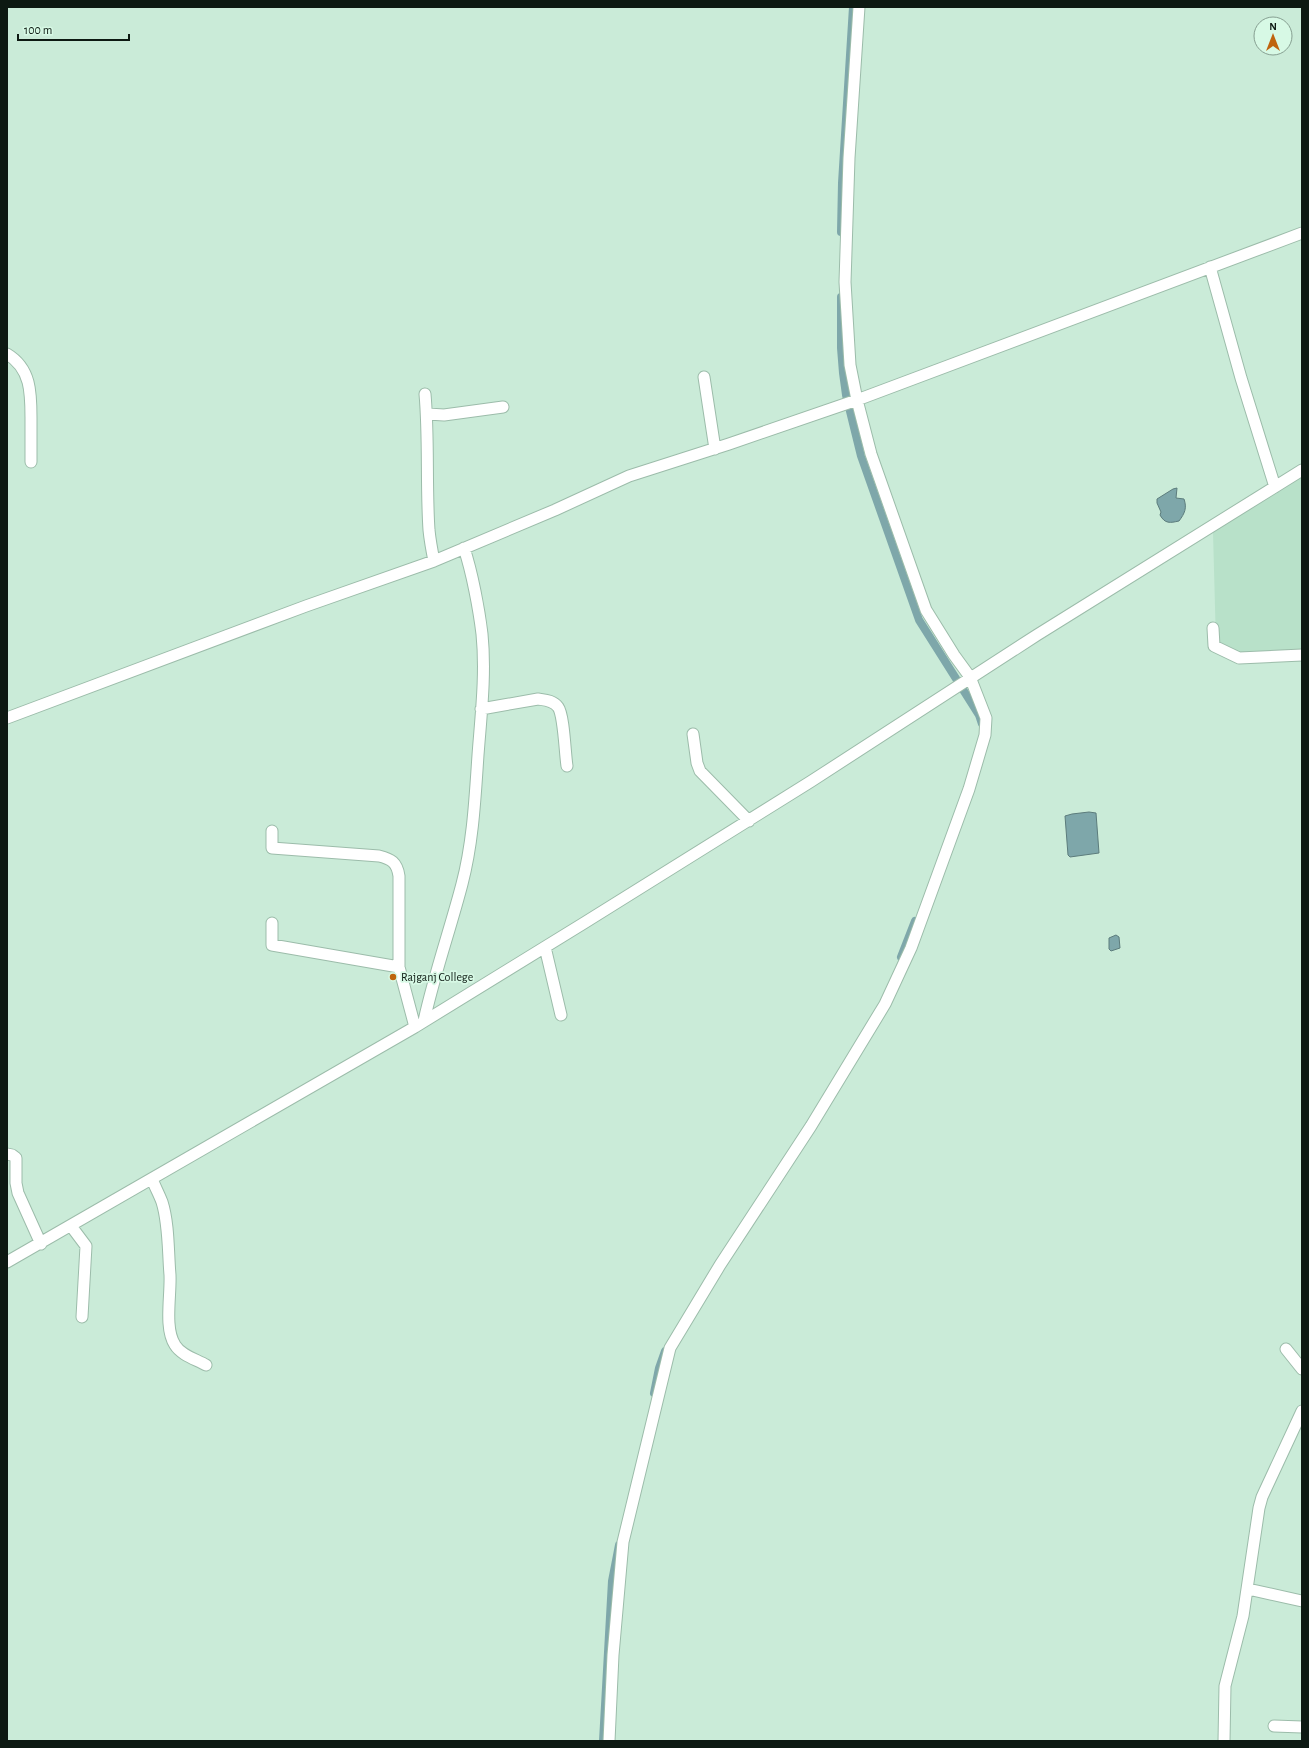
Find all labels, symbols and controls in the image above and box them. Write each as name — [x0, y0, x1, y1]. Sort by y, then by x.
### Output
scale bar — [18, 16, 129, 42]
north arrow — [1253, 16, 1293, 56]
text: N — [1269, 21, 1277, 32]
text: 100 m — [24, 24, 52, 36]
place label: Rajganj College — [401, 971, 473, 984]
marker: Rajganj College — [388, 972, 398, 982]

